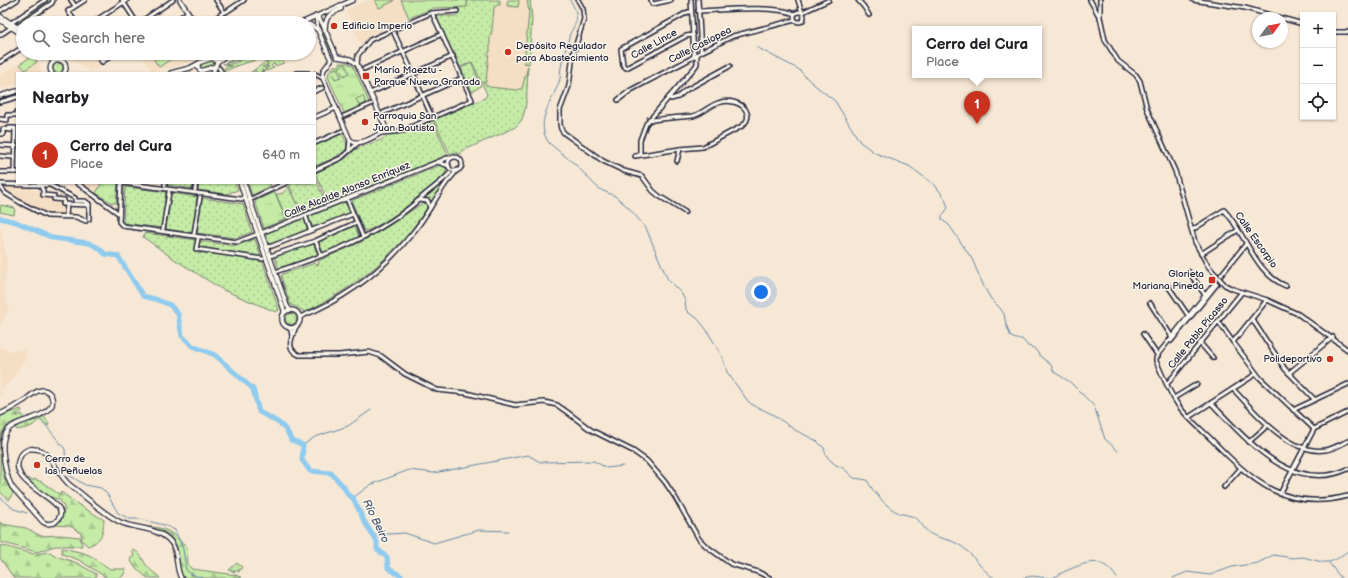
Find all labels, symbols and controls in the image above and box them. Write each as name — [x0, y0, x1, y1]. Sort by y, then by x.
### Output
north arrow — [1252, 12, 1288, 48]
map controls — [1300, 12, 1336, 120]
button: + — [1300, 12, 1336, 48]
search box — [16, 16, 316, 60]
place label: Edificio Imperio — [342, 20, 413, 32]
marker: Edificio Imperio — [329, 21, 339, 31]
street label: Calle Casiopea — [667, 24, 734, 66]
street label: Calle Lince — [629, 26, 679, 62]
popup — [912, 26, 1042, 78]
icon: search — [30, 27, 52, 49]
text: Search here — [62, 29, 145, 48]
text: Cerro del Cura — [926, 35, 1028, 54]
place label: Depósito Regulador para Abastecimiento — [516, 40, 609, 64]
marker: Depósito Regulador para Abastecimiento — [503, 47, 513, 57]
button: − — [1300, 48, 1336, 84]
text: Place — [926, 54, 959, 70]
place label: María Maeztu - Parque Nueva Granada — [374, 64, 481, 88]
marker: María Maeztu - Parque Nueva Granada — [361, 71, 371, 81]
button: locate — [1300, 84, 1336, 120]
text: Nearby — [32, 88, 89, 108]
pin: 1 — [964, 91, 990, 124]
place label: Parroquia San Juan Bautista — [373, 110, 437, 134]
marker: Parroquia San Juan Bautista — [360, 117, 370, 127]
text: Cerro del Cura — [70, 137, 172, 156]
text: 1 — [42, 147, 48, 163]
text: 640 m — [262, 147, 300, 163]
text: Place — [70, 156, 103, 172]
street label: Calle Alcalde Alonso Enríquez — [282, 159, 412, 221]
street label: Calle Escorpio — [1232, 210, 1280, 271]
place label: Glorieta Mariana Pineda — [1133, 268, 1204, 292]
marker: Glorieta Mariana Pineda — [1207, 275, 1217, 285]
your location — [751, 282, 771, 302]
street label: Calle Pablo Picasso — [1165, 295, 1231, 371]
place label: Polideportivo — [1264, 353, 1322, 365]
marker: Polideportivo — [1325, 354, 1335, 364]
place label: Cerro de las Peñuelas — [45, 453, 102, 477]
marker: Cerro de las Peñuelas — [32, 460, 42, 470]
water label: Río Beiro — [360, 497, 392, 545]

